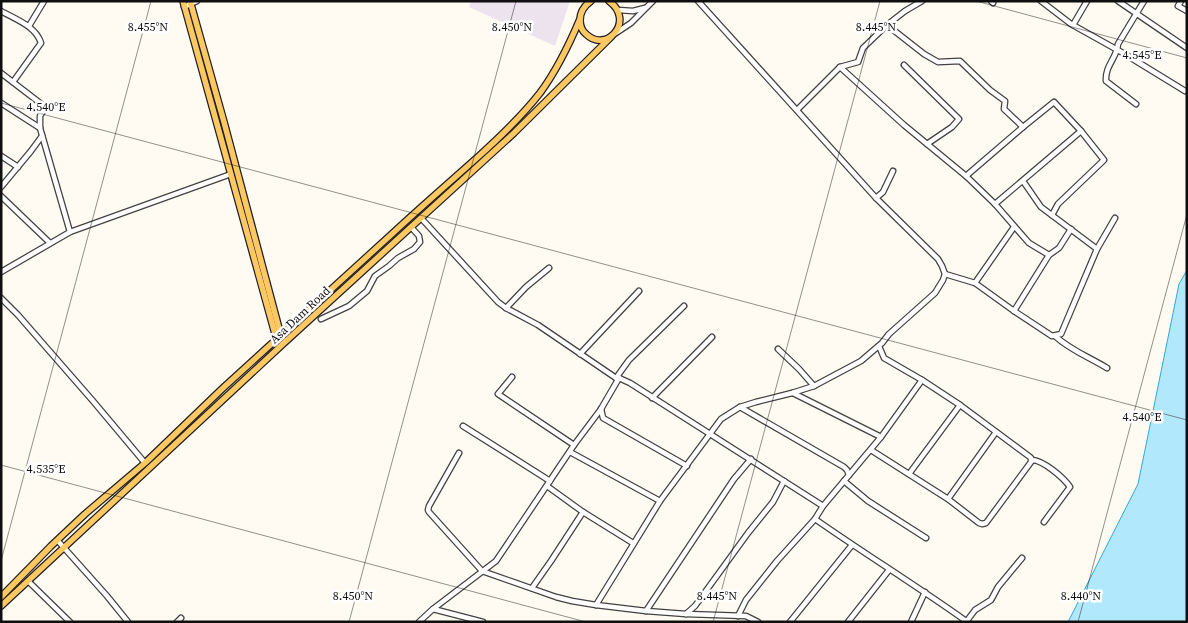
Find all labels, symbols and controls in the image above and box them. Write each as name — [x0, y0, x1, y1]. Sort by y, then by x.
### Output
text: 8.455°N — [128, 19, 168, 35]
text: 8.450°N — [492, 19, 532, 35]
text: 8.445°N — [856, 19, 896, 35]
text: 4.545°E — [1123, 47, 1161, 63]
text: 4.540°E — [27, 99, 65, 115]
street label: Asa Dam Road — [266, 283, 334, 347]
text: 4.540°E — [1123, 409, 1161, 425]
text: 4.535°E — [27, 461, 65, 477]
text: 8.450°N — [333, 588, 373, 604]
text: 8.445°N — [697, 588, 737, 604]
text: 8.440°N — [1061, 588, 1101, 604]

